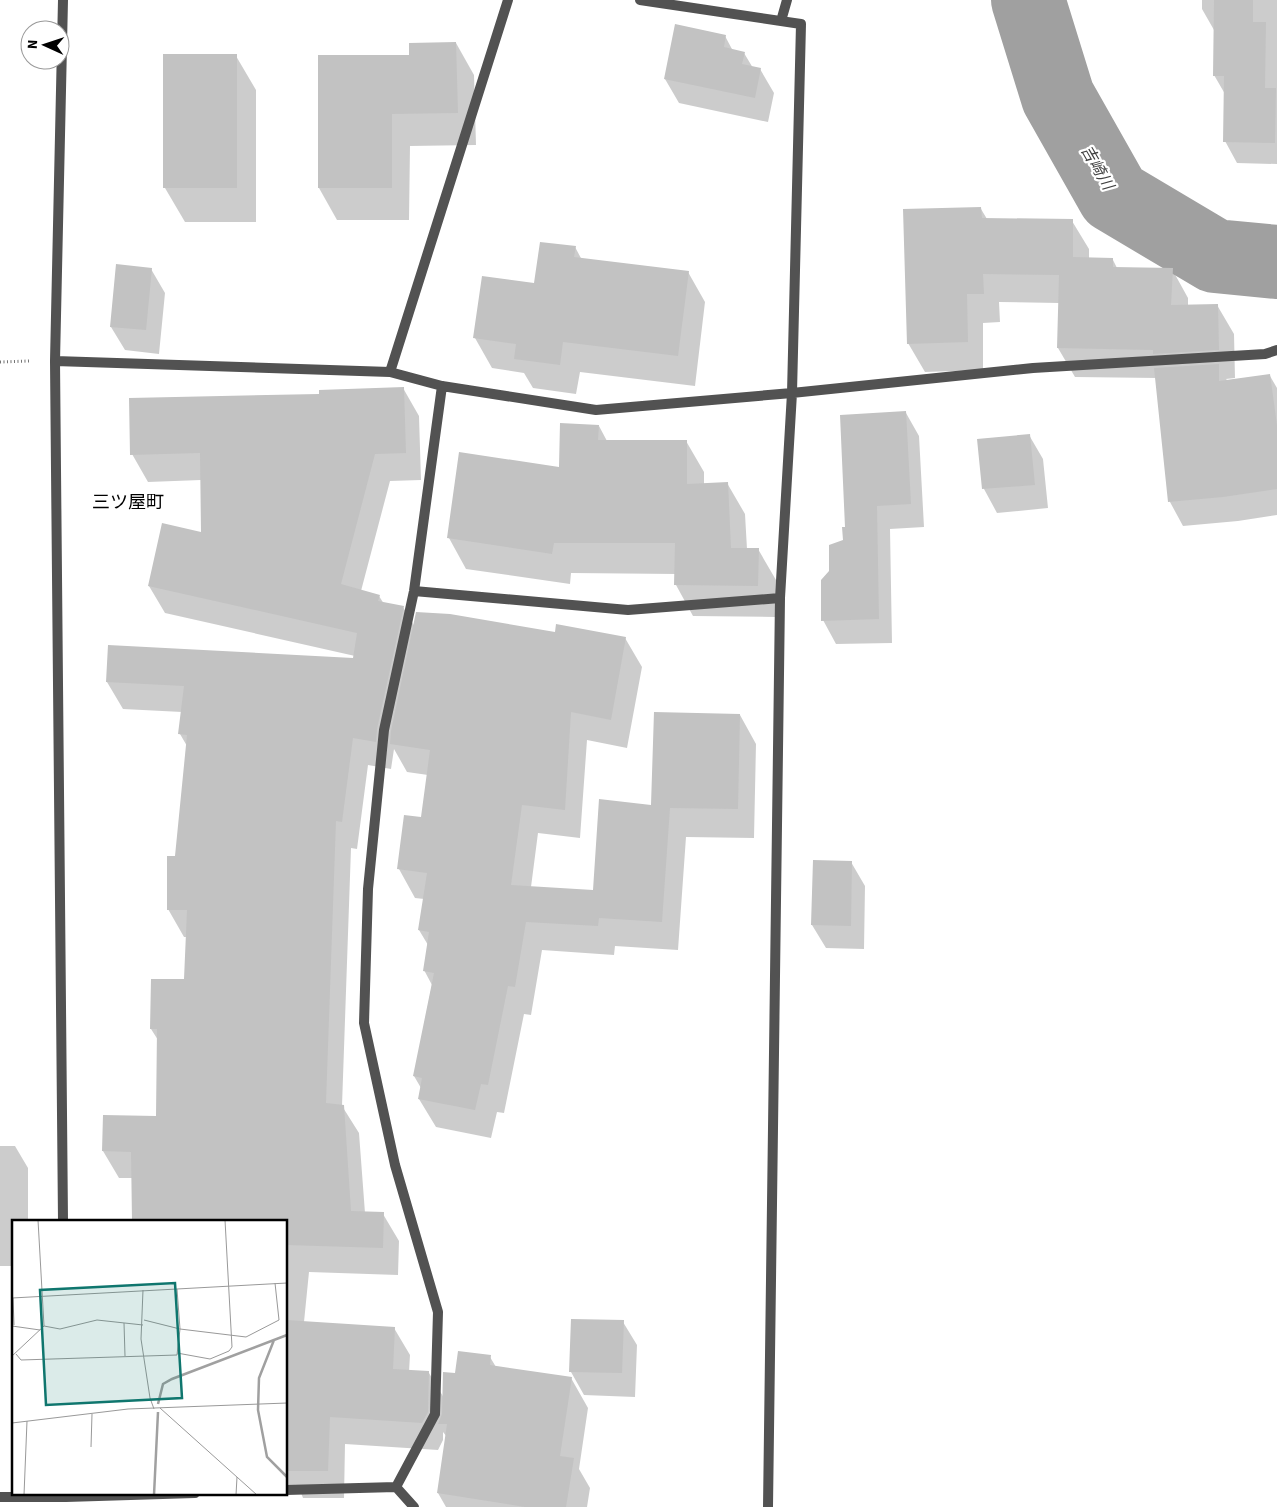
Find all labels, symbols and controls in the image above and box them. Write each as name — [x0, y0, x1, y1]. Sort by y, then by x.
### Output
north arrow — [20, 20, 70, 70]
text: N — [23, 39, 43, 50]
water label: 吉崎川 — [1076, 141, 1120, 196]
district label: 三ツ屋町 — [92, 490, 164, 515]
inset map — [12, 1220, 288, 1494]

